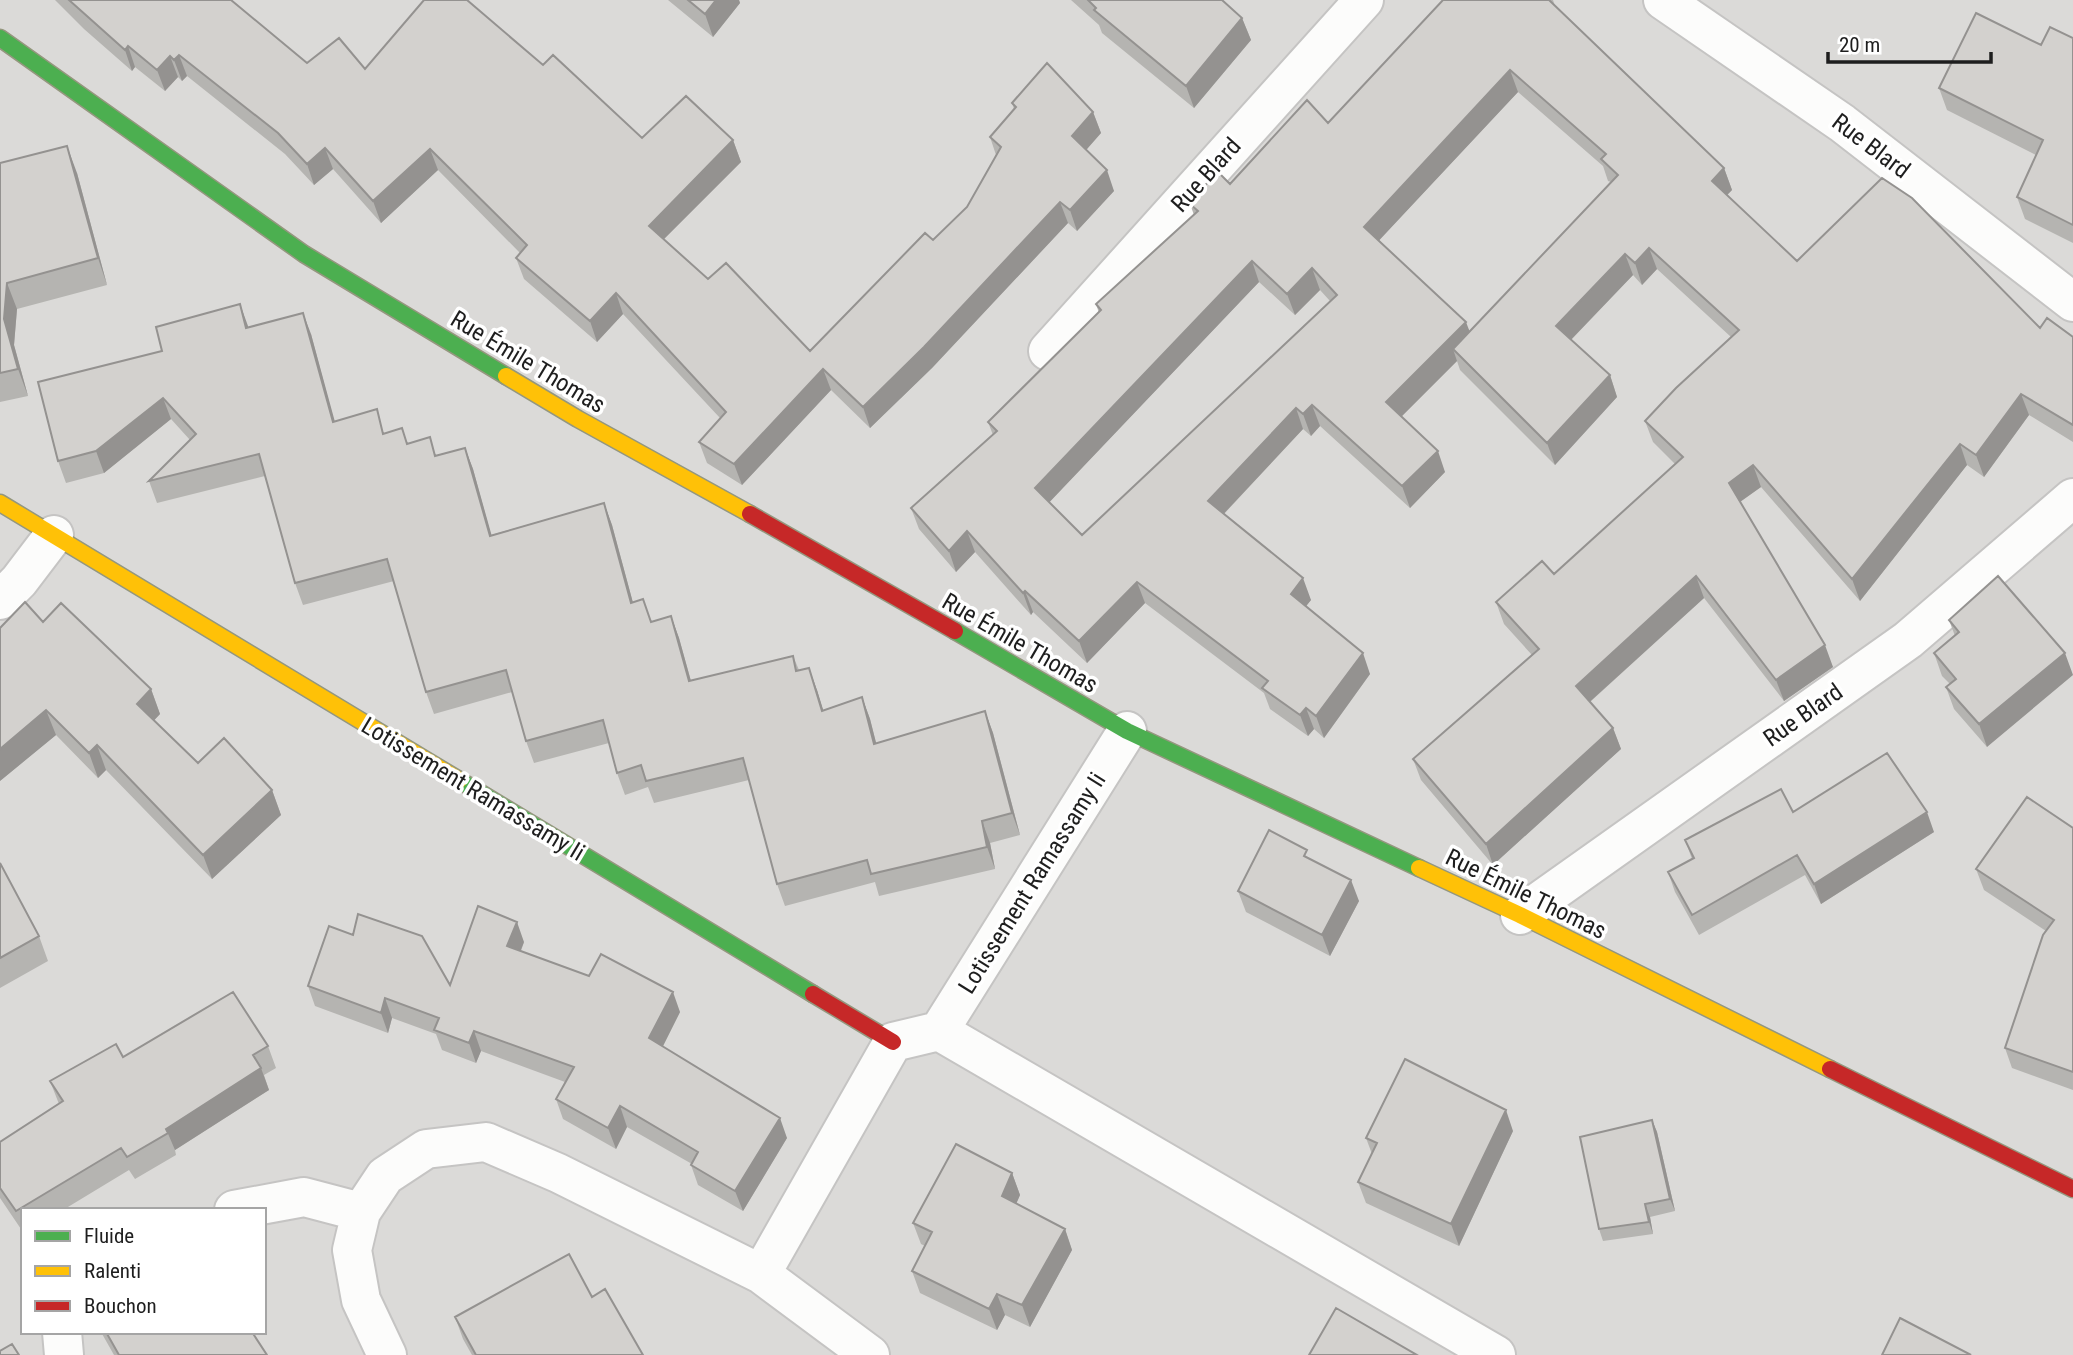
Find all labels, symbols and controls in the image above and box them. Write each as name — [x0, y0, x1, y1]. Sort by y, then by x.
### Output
scale bar — [1828, 21, 1991, 65]
text: 20 m — [1839, 33, 1880, 57]
street label: Rue Blard — [1827, 108, 1915, 184]
street label: Rue Blard — [1165, 132, 1247, 218]
street label: Rue Émile Thomas — [446, 305, 610, 419]
street label: Rue Émile Thomas — [937, 587, 1103, 699]
street label: Rue Blard — [1758, 678, 1848, 752]
street label: Lotissement Ramassamy Ii — [356, 711, 590, 867]
street label: Lotissement Ramassamy Ii — [953, 767, 1111, 999]
street label: Rue Émile Thomas — [1441, 843, 1611, 945]
legend — [21, 1208, 266, 1334]
text: Fluide — [84, 1224, 134, 1248]
text: Ralenti — [84, 1259, 141, 1283]
text: Bouchon — [84, 1294, 157, 1318]

